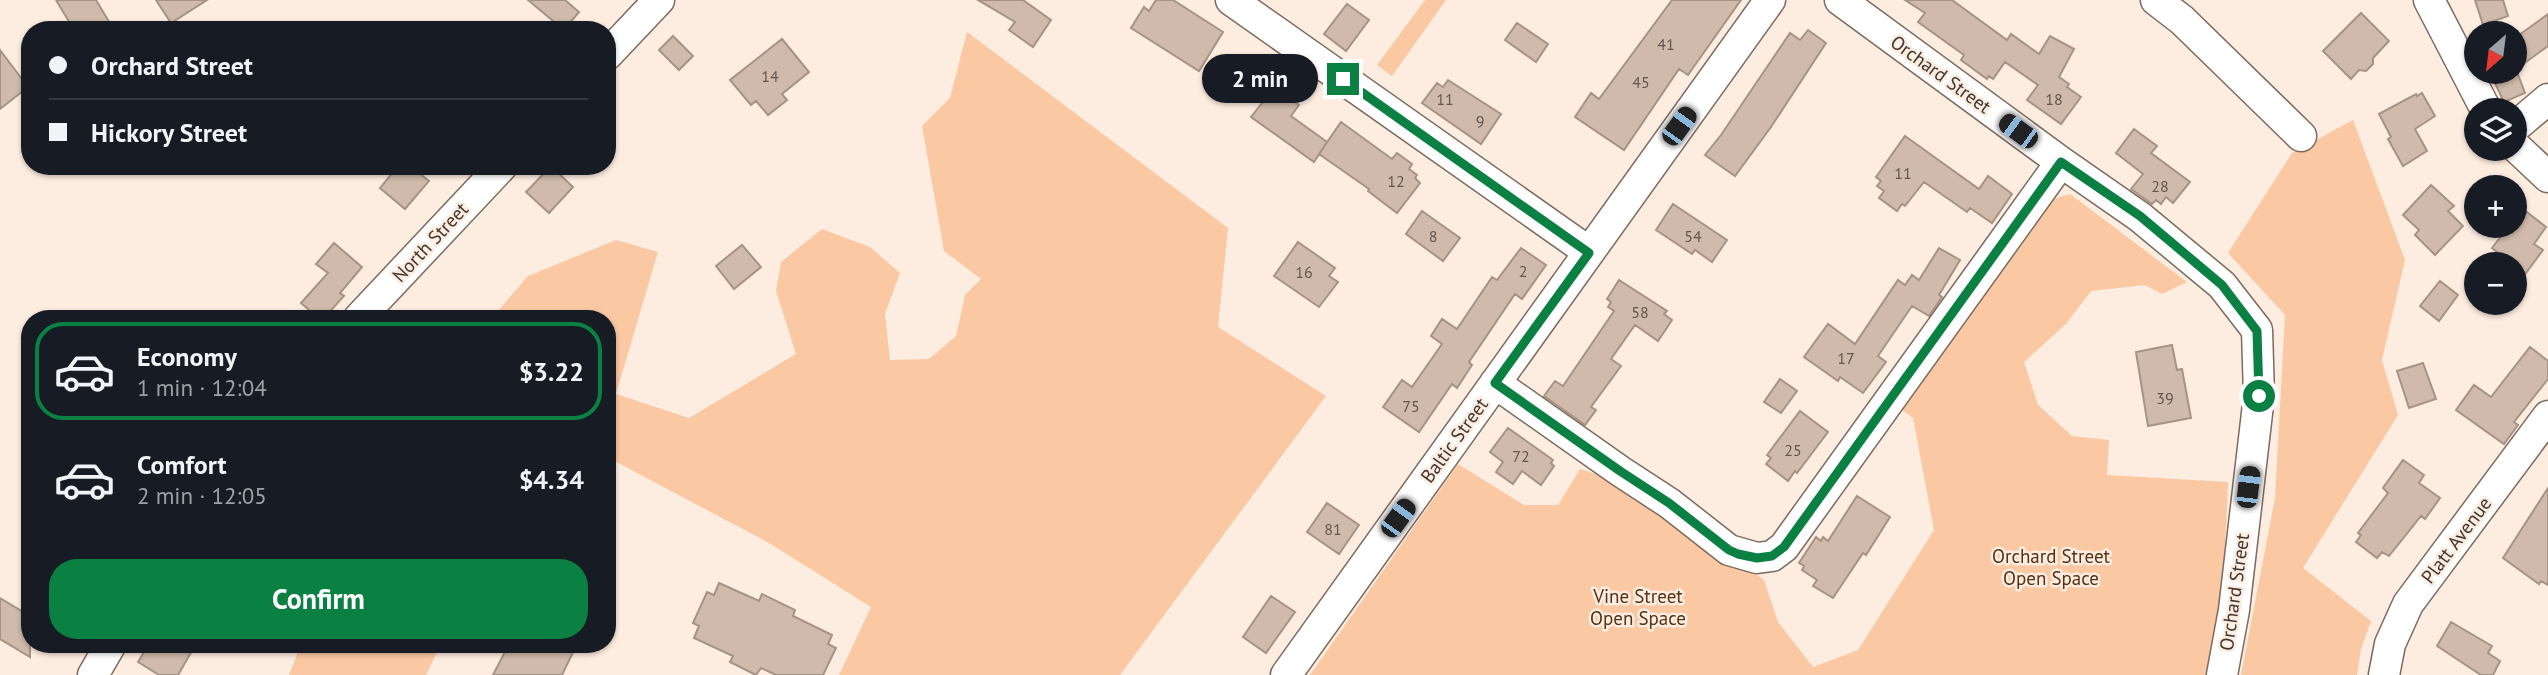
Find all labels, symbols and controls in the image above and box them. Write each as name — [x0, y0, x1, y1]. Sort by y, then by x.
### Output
north arrow — [2464, 21, 2527, 84]
map controls — [2464, 21, 2527, 315]
street label: Orchard Street — [1886, 30, 1996, 119]
house number: 41 — [1657, 34, 1675, 54]
text: Orchard Street — [91, 49, 253, 82]
callout: 2 min — [1203, 55, 1318, 104]
route end — [1327, 63, 1359, 95]
text: 2 min — [1232, 64, 1288, 93]
house number: 14 — [761, 66, 779, 86]
house number: 45 — [1632, 72, 1650, 92]
house number: 11 — [1436, 89, 1454, 109]
house number: 18 — [2045, 89, 2063, 109]
button: layers — [2464, 98, 2527, 161]
car — [1659, 103, 1700, 149]
car — [1995, 110, 2042, 152]
house number: 9 — [1476, 111, 1484, 131]
text: Hickory Street — [91, 116, 247, 149]
house number: 11 — [1894, 163, 1912, 183]
house number: 12 — [1387, 171, 1405, 191]
button: + — [2464, 175, 2527, 238]
house number: 28 — [2151, 176, 2169, 196]
street label: North Street — [387, 197, 473, 287]
house number: 8 — [1429, 226, 1437, 246]
house number: 54 — [1684, 226, 1702, 246]
button: − — [2464, 252, 2527, 315]
house number: 2 — [1519, 261, 1527, 281]
house number: 16 — [1295, 262, 1313, 282]
house number: 58 — [1631, 302, 1649, 322]
icon: car — [53, 340, 116, 403]
text: Economy — [137, 340, 237, 373]
house number: 17 — [1837, 348, 1855, 368]
text: $3.22 — [519, 355, 584, 388]
text: 1 min · 12:04 — [137, 373, 267, 402]
route start — [2243, 380, 2275, 412]
house number: 39 — [2156, 388, 2174, 408]
street label: Baltic Street — [1415, 392, 1493, 487]
house number: 75 — [1402, 396, 1420, 416]
house number: 25 — [1784, 440, 1802, 460]
house number: 72 — [1512, 446, 1530, 466]
icon: car — [53, 448, 116, 511]
text: Comfort — [137, 448, 227, 481]
text: $4.34 — [519, 463, 584, 496]
car — [2236, 465, 2261, 509]
text: 2 min · 12:05 — [137, 481, 267, 510]
street label: Platt Avenue — [2416, 492, 2496, 588]
car — [1378, 495, 1419, 541]
house number: 81 — [1324, 519, 1342, 539]
street label: Orchard Street — [2214, 531, 2254, 652]
park label: Orchard Street Open Space — [1992, 544, 2111, 590]
button: Confirm — [49, 559, 588, 639]
park label: Vine Street Open Space — [1590, 584, 1686, 630]

